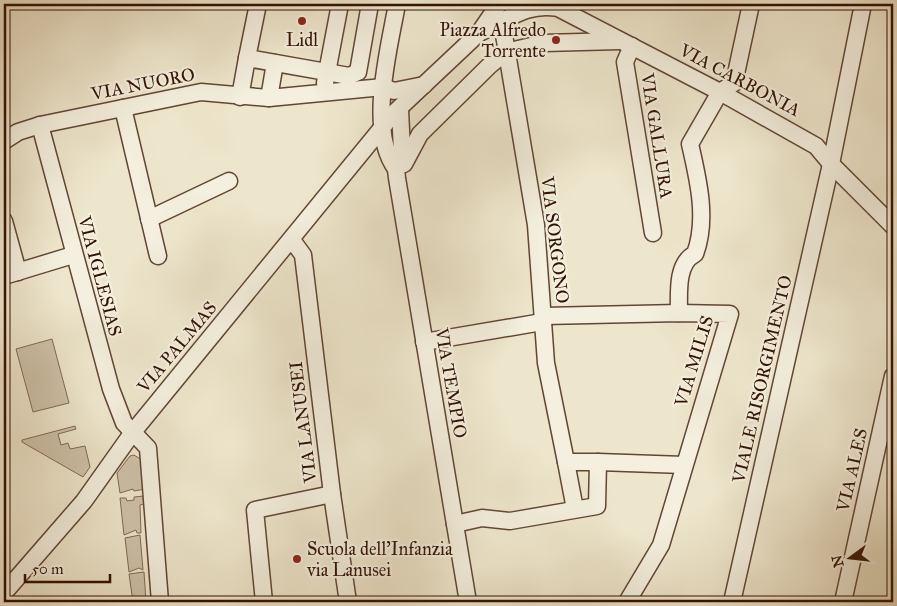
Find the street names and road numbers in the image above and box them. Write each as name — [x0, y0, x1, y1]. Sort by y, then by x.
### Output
street label: VIA CARBONIA — [675, 38, 804, 121]
street label: VIA NUORO — [88, 63, 197, 105]
street label: VIA GALLURA — [636, 71, 678, 200]
street label: VIA SORGONO — [536, 174, 574, 305]
street label: VIA IGLESIAS — [73, 213, 127, 339]
street label: VIALE RISORGIMENTO — [727, 273, 797, 486]
street label: VIA PALMAS — [132, 297, 222, 398]
street label: VIA MILIS — [669, 313, 718, 410]
street label: VIA TEMPIO — [430, 325, 472, 440]
street label: VIA LANUSEI — [285, 360, 322, 485]
street label: VIA ALES — [832, 426, 872, 515]

